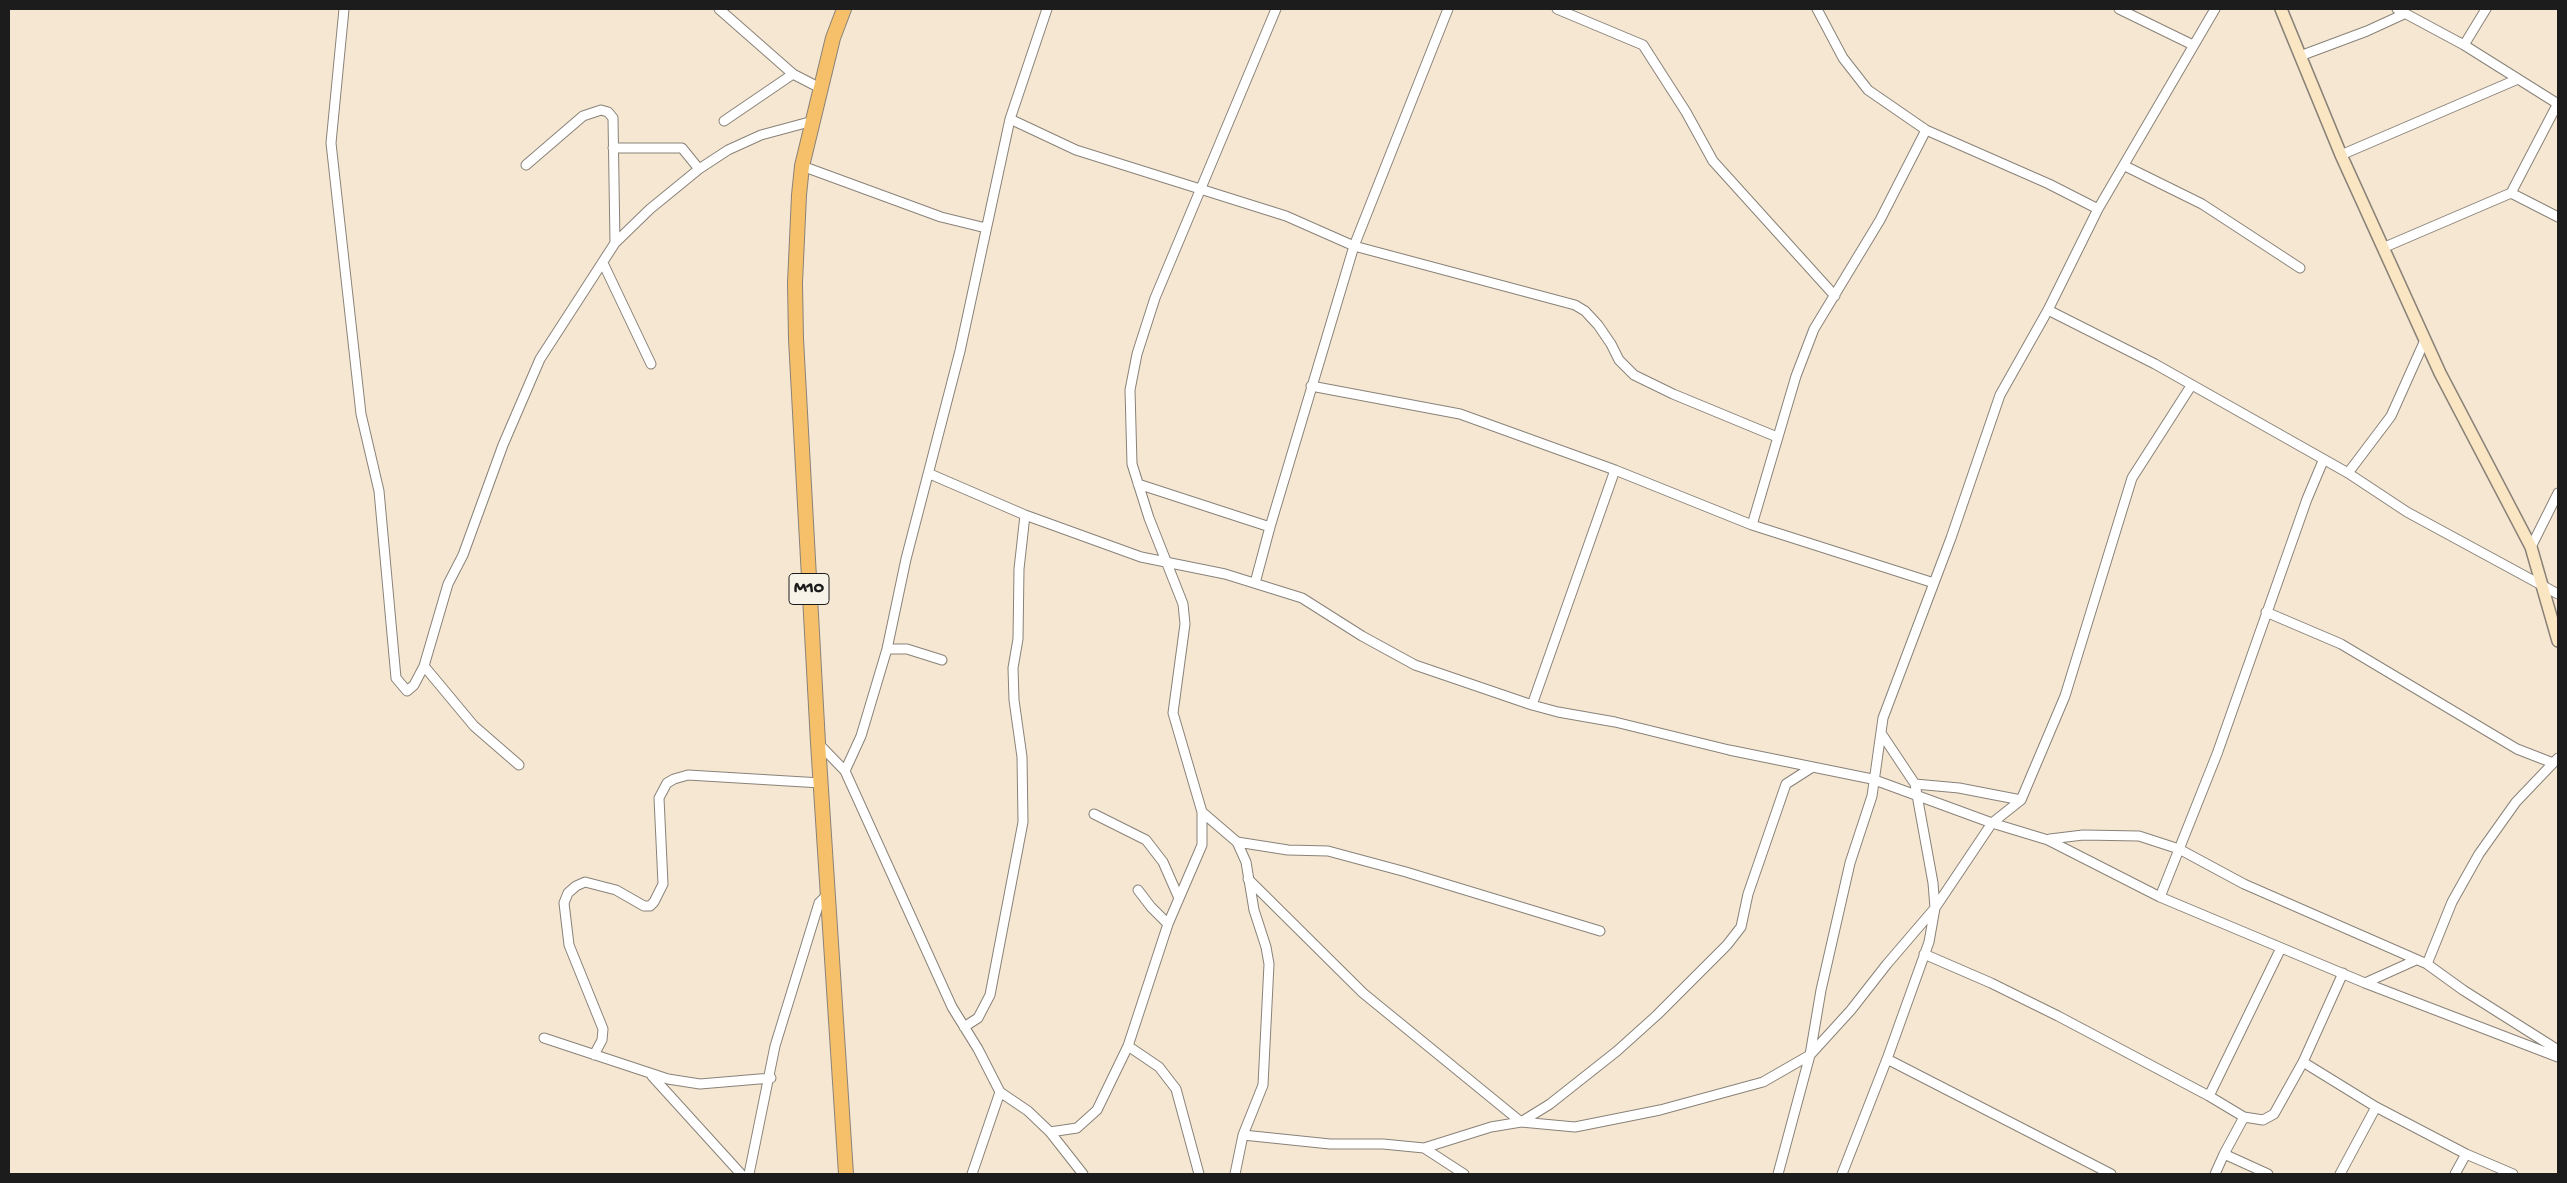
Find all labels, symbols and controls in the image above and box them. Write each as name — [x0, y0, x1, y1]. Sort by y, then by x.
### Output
road number: M10 — [789, 574, 829, 604]

